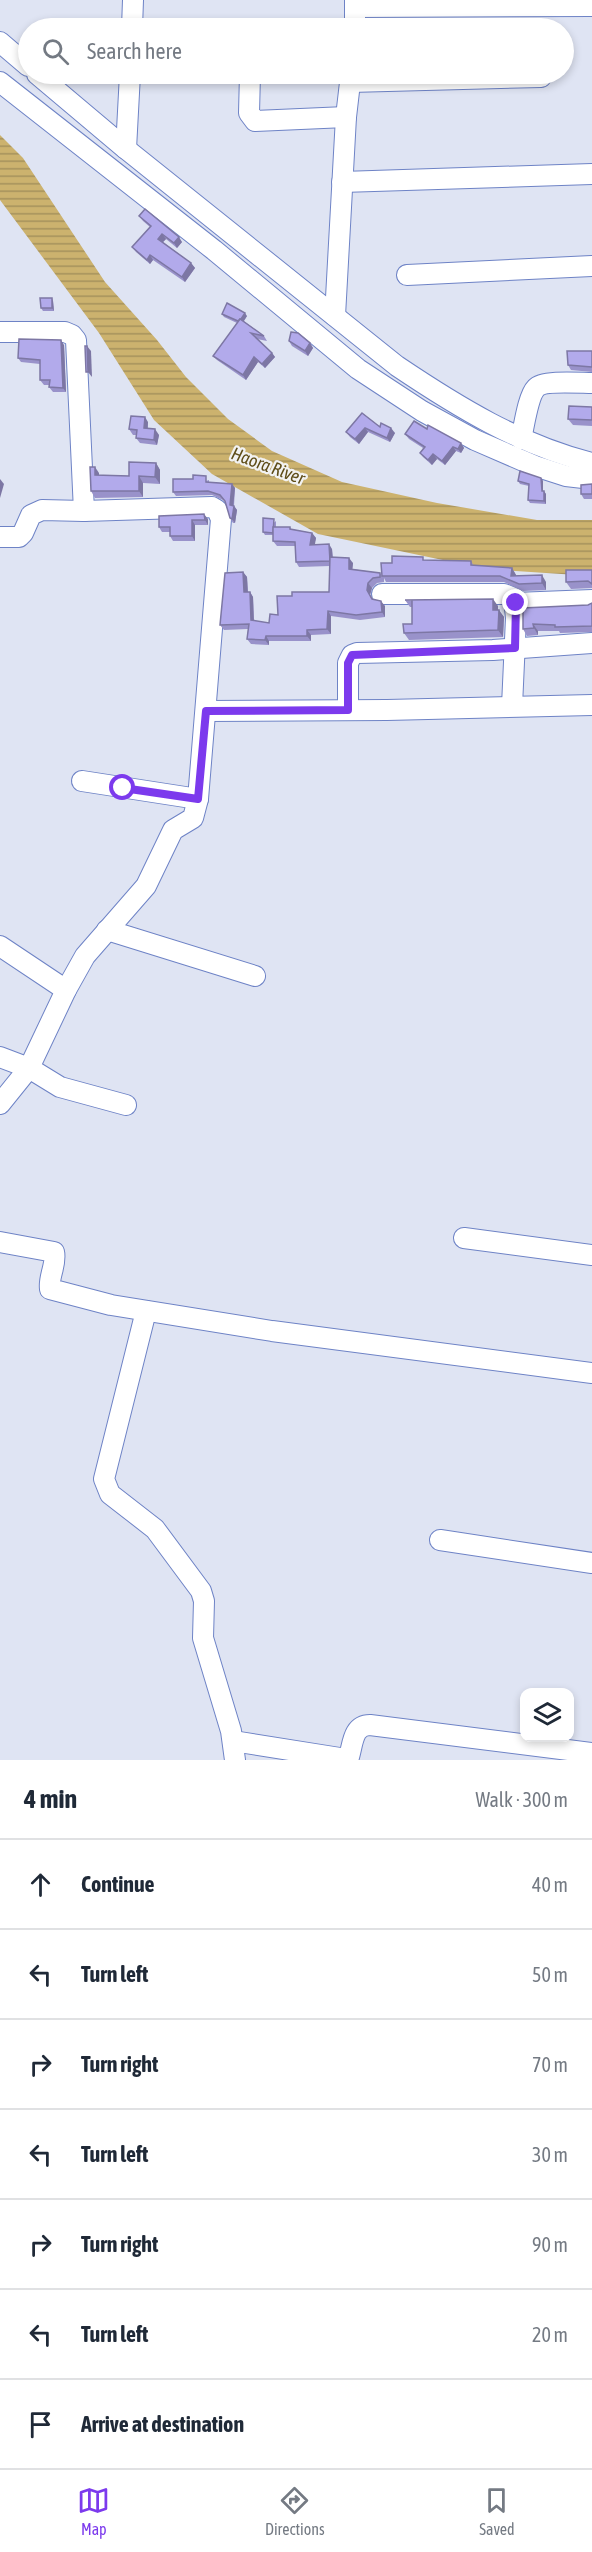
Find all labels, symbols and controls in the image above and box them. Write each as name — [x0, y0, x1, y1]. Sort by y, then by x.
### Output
search box — [18, 18, 574, 84]
icon: search — [39, 35, 72, 68]
text: Search here — [87, 38, 182, 64]
water label: Haora River — [229, 443, 308, 489]
route end — [502, 589, 528, 615]
route start — [109, 774, 135, 800]
map controls — [520, 1688, 574, 1742]
button: layers — [520, 1688, 574, 1742]
text: 4 min — [24, 1784, 77, 1814]
text: Walk · 300 m — [476, 1788, 568, 1811]
icon: ahead — [24, 1868, 57, 1901]
text: Continue — [81, 1871, 155, 1897]
text: 40 m — [532, 1873, 568, 1896]
icon: left — [24, 1958, 57, 1991]
text: Turn left — [81, 1961, 148, 1987]
text: 50 m — [532, 1963, 568, 1986]
icon: right — [24, 2048, 57, 2081]
text: Turn right — [81, 2051, 158, 2077]
text: 70 m — [532, 2053, 568, 2076]
icon: left — [24, 2138, 57, 2171]
text: Turn left — [81, 2141, 148, 2167]
text: 30 m — [532, 2143, 568, 2166]
icon: right — [24, 2228, 57, 2261]
text: Turn right — [81, 2231, 158, 2257]
text: 90 m — [532, 2233, 568, 2256]
icon: left — [24, 2318, 57, 2351]
text: Turn left — [81, 2321, 148, 2347]
text: 20 m — [532, 2323, 568, 2346]
icon: arrive — [24, 2408, 57, 2441]
text: Arrive at destination — [81, 2411, 244, 2437]
tab: Map — [77, 2484, 110, 2538]
tab: Directions — [265, 2484, 325, 2538]
tab: Saved — [479, 2484, 515, 2538]

